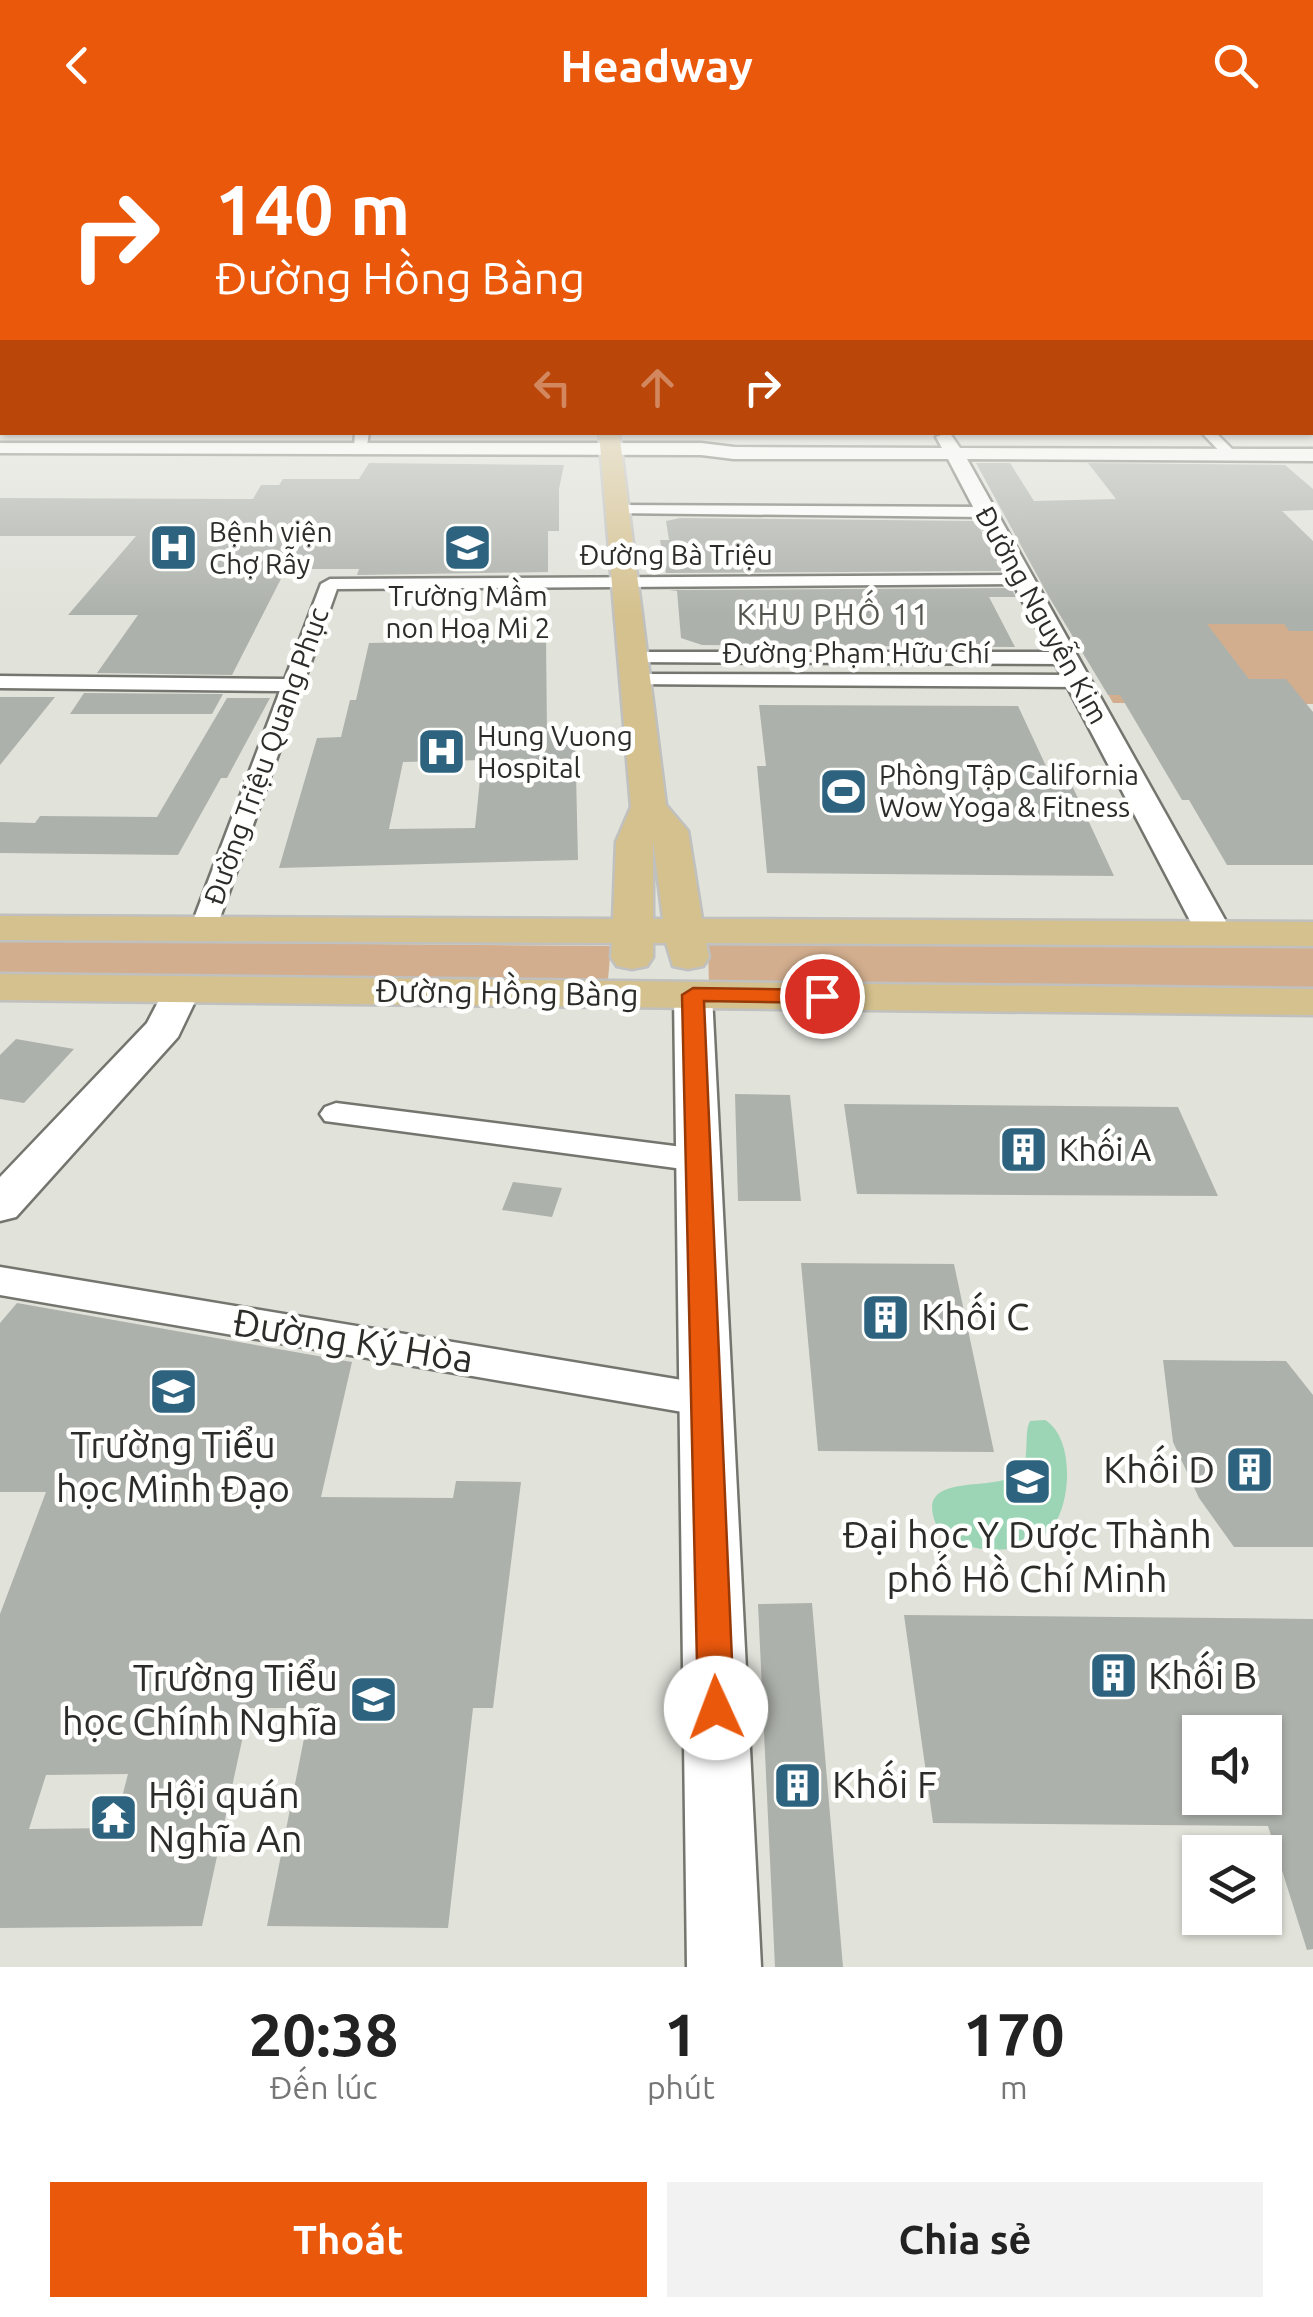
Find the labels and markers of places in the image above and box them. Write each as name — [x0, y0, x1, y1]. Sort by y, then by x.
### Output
place label: Bệnh viện Chợ Rẫy — [209, 516, 333, 579]
hospital icon: Bệnh viện Chợ Rẫy — [148, 522, 200, 574]
school or university icon: Trường Mầm non Hoạ Mi 2 — [442, 522, 494, 574]
place label: Trường Mầm non Hoạ Mi 2 — [386, 577, 550, 643]
place label: Hung Vuong Hospital — [477, 720, 633, 783]
hospital icon: Hung Vuong Hospital — [416, 726, 468, 778]
place label: Phòng Tập California Wow Yoga & Fitness — [879, 759, 1139, 822]
sports icon: Phòng Tập California Wow Yoga & Fitness — [818, 765, 870, 817]
pin — [780, 954, 865, 1039]
building icon: Khối A — [998, 1124, 1050, 1176]
place label: Khối A — [1059, 1128, 1152, 1167]
building icon: Khối C — [860, 1291, 912, 1343]
place label: Khối C — [921, 1291, 1029, 1337]
school or university icon: Trường Tiểu học Minh Đạo — [147, 1365, 199, 1417]
place label: Trường Tiểu học Minh Đạo — [56, 1423, 290, 1509]
place label: Khối D — [1103, 1444, 1215, 1490]
building icon: Khối D — [1224, 1444, 1276, 1496]
school or university icon: Đại học Y Dược Thành phố Hồ Chí Minh — [1001, 1455, 1053, 1507]
place label: Đại học Y Dược Thành phố Hồ Chí Minh — [842, 1513, 1212, 1599]
building icon: Khối B — [1087, 1650, 1139, 1702]
place label: Khối B — [1148, 1650, 1257, 1696]
place label: Trường Tiểu học Chính Nghĩa — [62, 1656, 338, 1742]
school or university icon: Trường Tiểu học Chính Nghĩa — [347, 1674, 399, 1726]
building icon: Khối F — [771, 1759, 823, 1811]
place label: Khối F — [832, 1759, 937, 1805]
place label: Hội quán Nghĩa An — [148, 1773, 303, 1859]
temple icon: Hội quán Nghĩa An — [87, 1791, 139, 1843]

